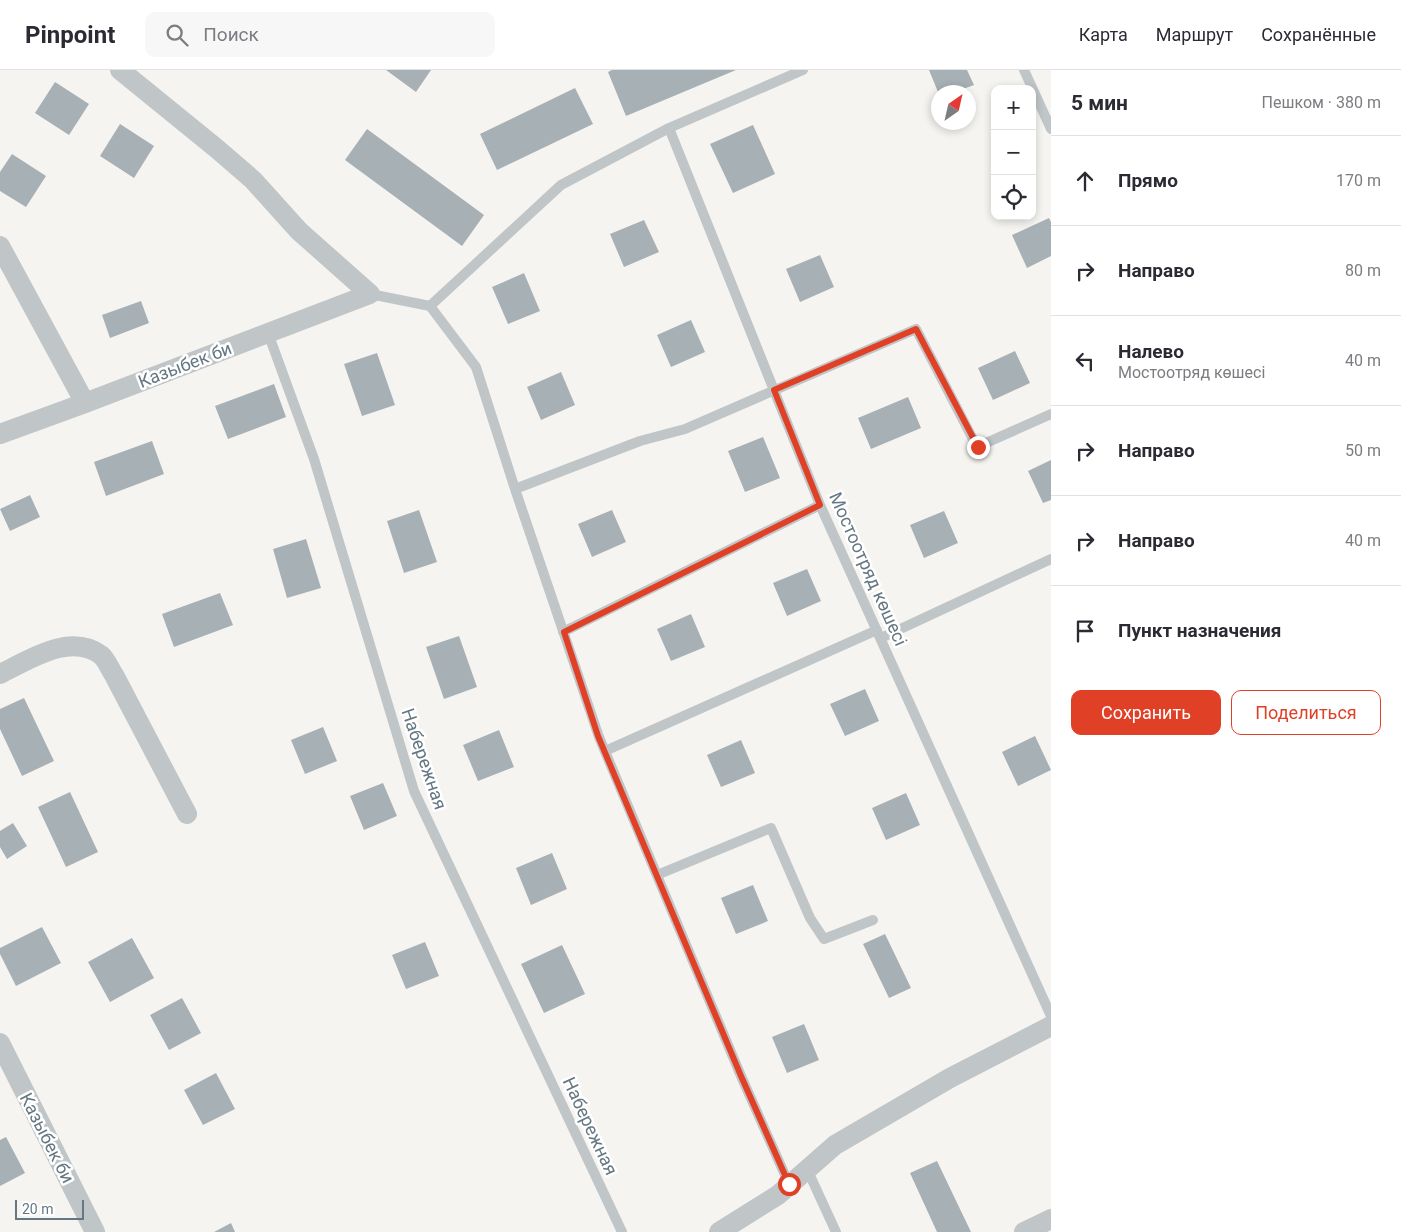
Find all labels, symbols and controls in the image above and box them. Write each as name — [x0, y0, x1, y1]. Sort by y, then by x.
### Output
search box — [145, 12, 495, 57]
text: Pinpoint — [25, 21, 115, 49]
icon: search — [163, 21, 191, 49]
text: Поиск — [203, 23, 259, 46]
text: Карта — [1079, 24, 1128, 45]
text: Маршрут — [1156, 24, 1233, 45]
text: Сохранённые — [1261, 24, 1376, 45]
north arrow — [931, 85, 976, 130]
map controls — [991, 85, 1036, 220]
button: + — [991, 85, 1036, 130]
text: 5 мин — [1071, 91, 1128, 115]
text: Пешком · 380 m — [1262, 93, 1381, 112]
button: − — [991, 130, 1036, 175]
icon: ahead — [1071, 167, 1099, 195]
text: Прямо — [1118, 169, 1178, 192]
text: 170 m — [1336, 171, 1381, 190]
button: locate — [991, 175, 1036, 220]
icon: right — [1071, 257, 1099, 285]
text: Направо — [1118, 259, 1195, 282]
text: 80 m — [1345, 261, 1381, 280]
street label: Казыбек би — [135, 337, 235, 392]
text: Налево — [1118, 340, 1184, 363]
icon: left — [1071, 347, 1099, 375]
text: 40 m — [1345, 351, 1381, 370]
text: Мостоотряд көшесі — [1118, 363, 1265, 382]
route end — [967, 436, 990, 459]
icon: right — [1071, 437, 1099, 465]
text: Направо — [1118, 439, 1195, 462]
text: 50 m — [1345, 441, 1381, 460]
street label: Мостоотряд көшесі — [825, 489, 912, 649]
icon: right — [1071, 527, 1099, 555]
text: Направо — [1118, 529, 1195, 552]
text: 40 m — [1345, 531, 1381, 550]
icon: arrive — [1071, 617, 1099, 645]
text: Пункт назначения — [1118, 619, 1281, 642]
button: Сохранить — [1071, 690, 1221, 735]
button: Поделиться — [1231, 690, 1381, 735]
street label: Набережная — [397, 705, 452, 812]
street label: Набережная — [559, 1073, 622, 1178]
street label: Казыбек би — [16, 1089, 79, 1186]
route start — [778, 1173, 801, 1196]
scale bar — [15, 1197, 84, 1220]
text: 20 m — [22, 1201, 54, 1217]

